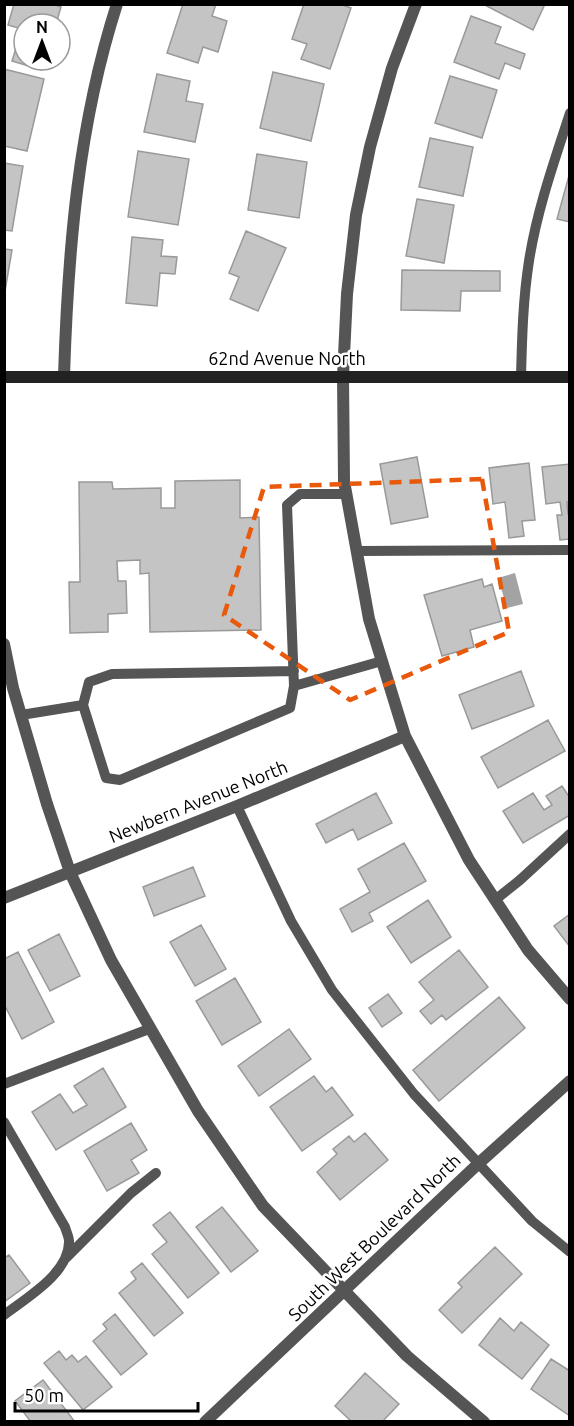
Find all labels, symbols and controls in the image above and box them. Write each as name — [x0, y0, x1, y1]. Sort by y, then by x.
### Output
north arrow — [12, 12, 72, 72]
text: N — [36, 18, 48, 36]
street label: 62nd Avenue North — [208, 348, 366, 368]
street label: Newbern Avenue North — [106, 756, 290, 846]
street label: South West Boulevard North — [284, 1150, 464, 1324]
scale bar — [15, 1375, 198, 1413]
text: 50 m — [24, 1385, 64, 1405]

